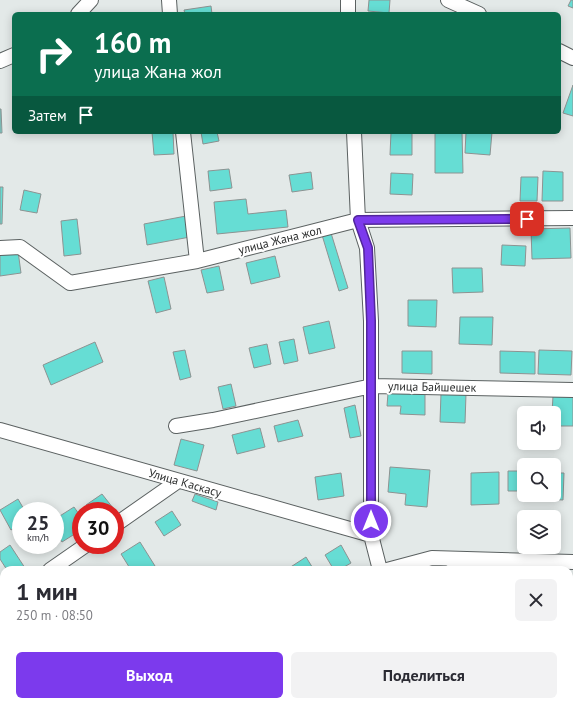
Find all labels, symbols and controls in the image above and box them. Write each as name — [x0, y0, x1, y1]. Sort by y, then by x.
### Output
text: 160 m — [94, 24, 171, 61]
icon: right — [28, 28, 80, 80]
text: улица Жана жол — [94, 60, 222, 83]
icon: arrive — [75, 104, 97, 126]
text: Затем — [28, 106, 67, 125]
pin — [510, 202, 544, 236]
icon: arrive — [516, 208, 538, 230]
street label: улица Жана жол — [237, 222, 323, 257]
street label: улица Байшешек — [388, 378, 477, 395]
map controls — [517, 406, 561, 554]
button: sound — [517, 406, 561, 450]
button: search — [517, 458, 561, 502]
street label: Улица Каскасу — [147, 465, 224, 500]
position arrow — [350, 500, 392, 542]
speed limit sign: 30 — [72, 502, 124, 554]
text: 25 — [27, 510, 49, 536]
button: layers — [517, 510, 561, 554]
text: km/h — [27, 531, 49, 544]
text: 1 мин — [16, 576, 78, 607]
button: close — [515, 579, 557, 621]
text: 250 m · 08:50 — [16, 607, 93, 624]
button: Выход — [16, 652, 283, 698]
button: Поделиться — [291, 652, 557, 698]

